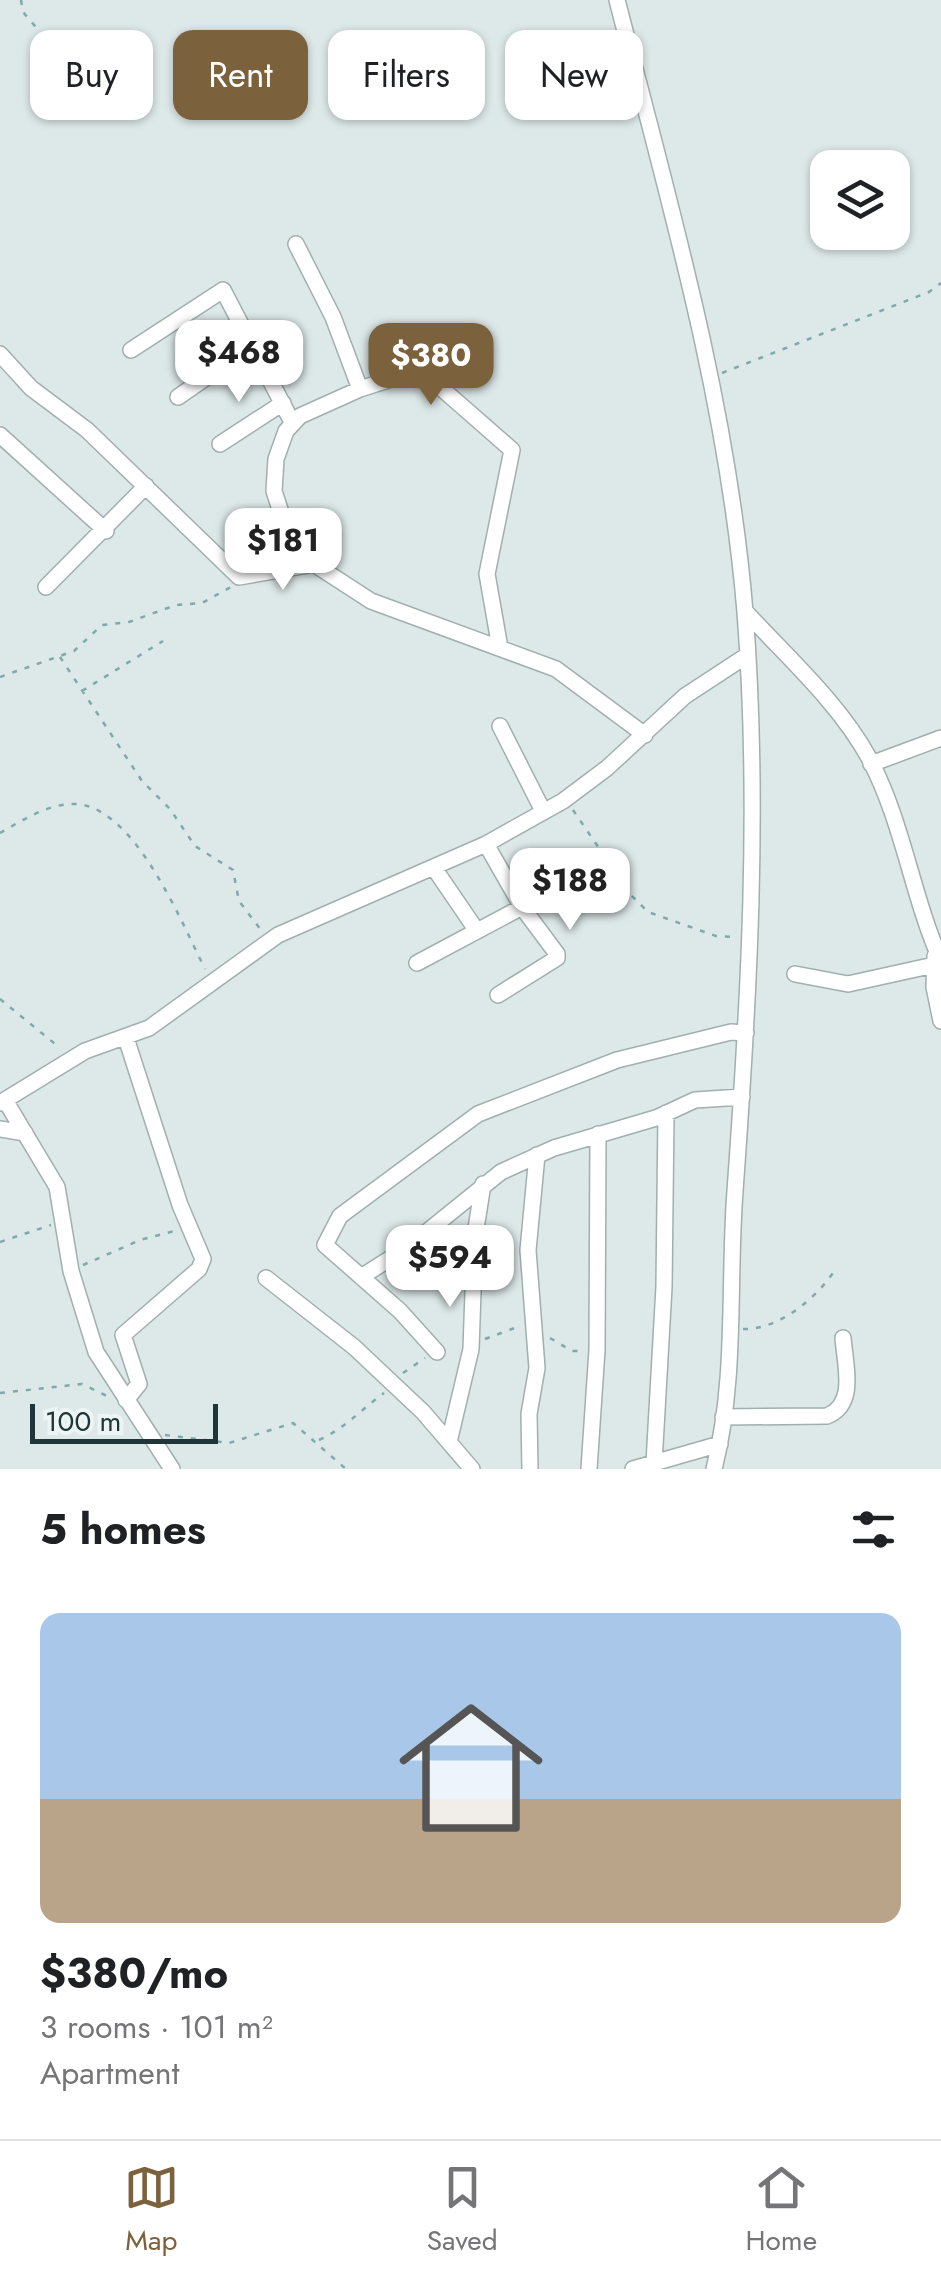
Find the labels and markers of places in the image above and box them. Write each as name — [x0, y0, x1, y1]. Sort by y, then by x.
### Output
pin: $468 — [180, 320, 298, 405]
pin: $380 — [372, 323, 490, 408]
pin: $181 — [224, 508, 342, 593]
pin: $188 — [511, 848, 629, 933]
pin: $594 — [391, 1225, 509, 1310]

